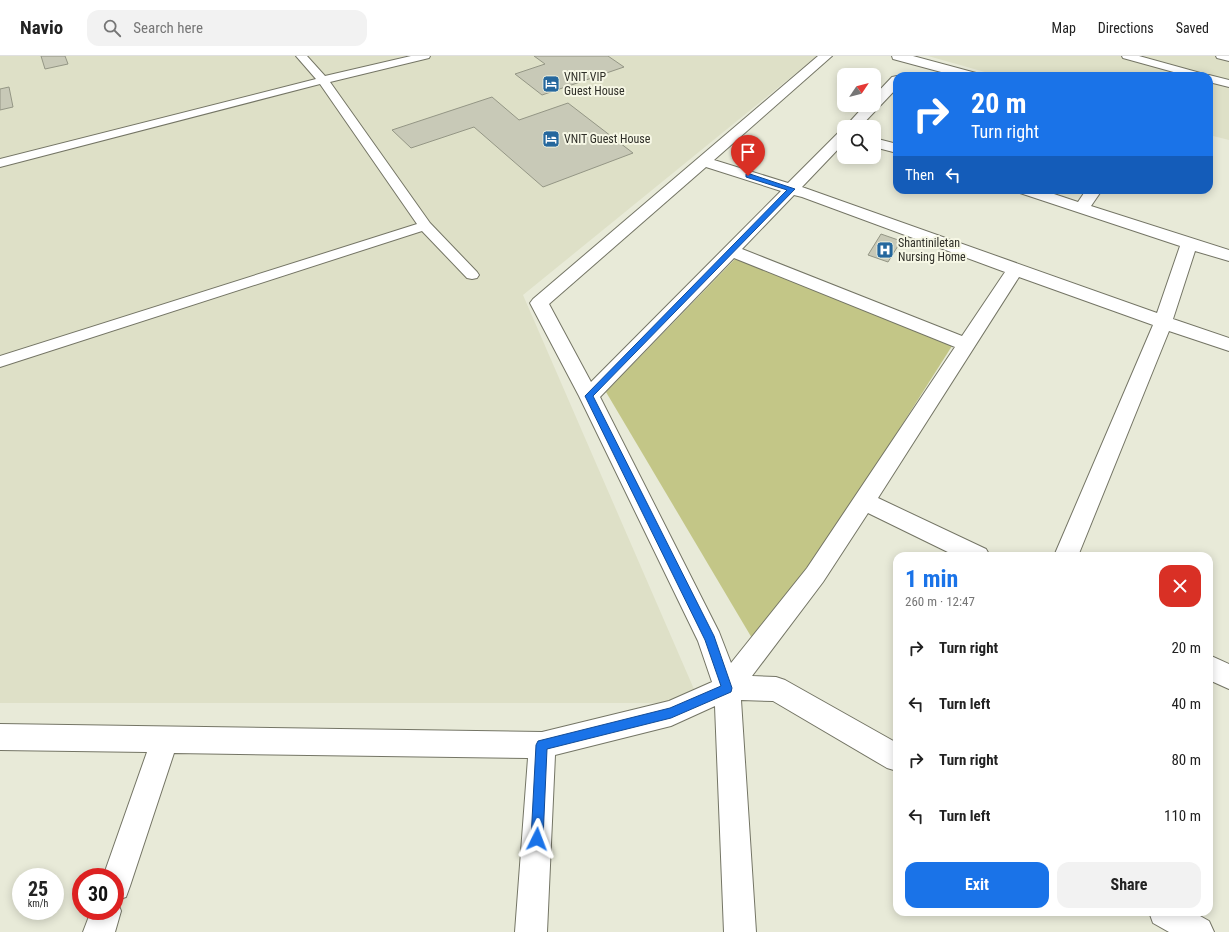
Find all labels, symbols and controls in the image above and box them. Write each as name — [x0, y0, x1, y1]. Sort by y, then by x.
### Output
search box — [87, 10, 367, 46]
text: Navio — [20, 16, 63, 39]
icon: search — [101, 17, 123, 39]
text: Search here — [133, 19, 203, 37]
text: Map — [1052, 20, 1076, 36]
text: Directions — [1098, 20, 1154, 36]
text: Saved — [1176, 20, 1209, 36]
north arrow — [837, 68, 881, 112]
map controls — [837, 68, 881, 164]
place label: VNIT VIP Guest House — [564, 70, 625, 98]
hotel icon: VNIT VIP Guest House — [541, 74, 561, 94]
text: 20 m — [971, 87, 1027, 120]
icon: right — [905, 88, 957, 140]
button: search — [837, 120, 881, 164]
text: Turn right — [971, 121, 1039, 142]
hotel icon: VNIT Guest House — [541, 129, 561, 149]
place label: VNIT Guest House — [564, 132, 651, 146]
pin — [731, 135, 765, 176]
icon: arrive — [737, 141, 759, 163]
icon: left — [942, 164, 964, 186]
text: Then — [905, 166, 934, 184]
place label: Shantiniletan Nursing Home — [898, 236, 966, 264]
hospital icon: Shantiniletan Nursing Home — [875, 240, 895, 260]
text: 1 min — [905, 565, 958, 593]
button: close — [1159, 565, 1201, 607]
text: 260 m · 12:47 — [905, 594, 975, 609]
icon: right — [905, 637, 927, 659]
text: Turn right — [939, 639, 998, 657]
text: 20 m — [1171, 639, 1201, 657]
icon: left — [905, 693, 927, 715]
text: Turn left — [939, 695, 990, 713]
text: 40 m — [1171, 695, 1201, 713]
icon: right — [905, 749, 927, 771]
text: Turn right — [939, 751, 998, 769]
text: 80 m — [1171, 751, 1201, 769]
icon: left — [905, 805, 927, 827]
text: Turn left — [939, 807, 990, 825]
text: 110 m — [1164, 807, 1201, 825]
position arrow — [516, 818, 558, 860]
button: Exit — [905, 862, 1049, 908]
button: Share — [1057, 862, 1201, 908]
speed limit sign: 30 — [72, 868, 124, 920]
text: 25 — [28, 877, 48, 901]
text: km/h — [28, 898, 48, 909]

